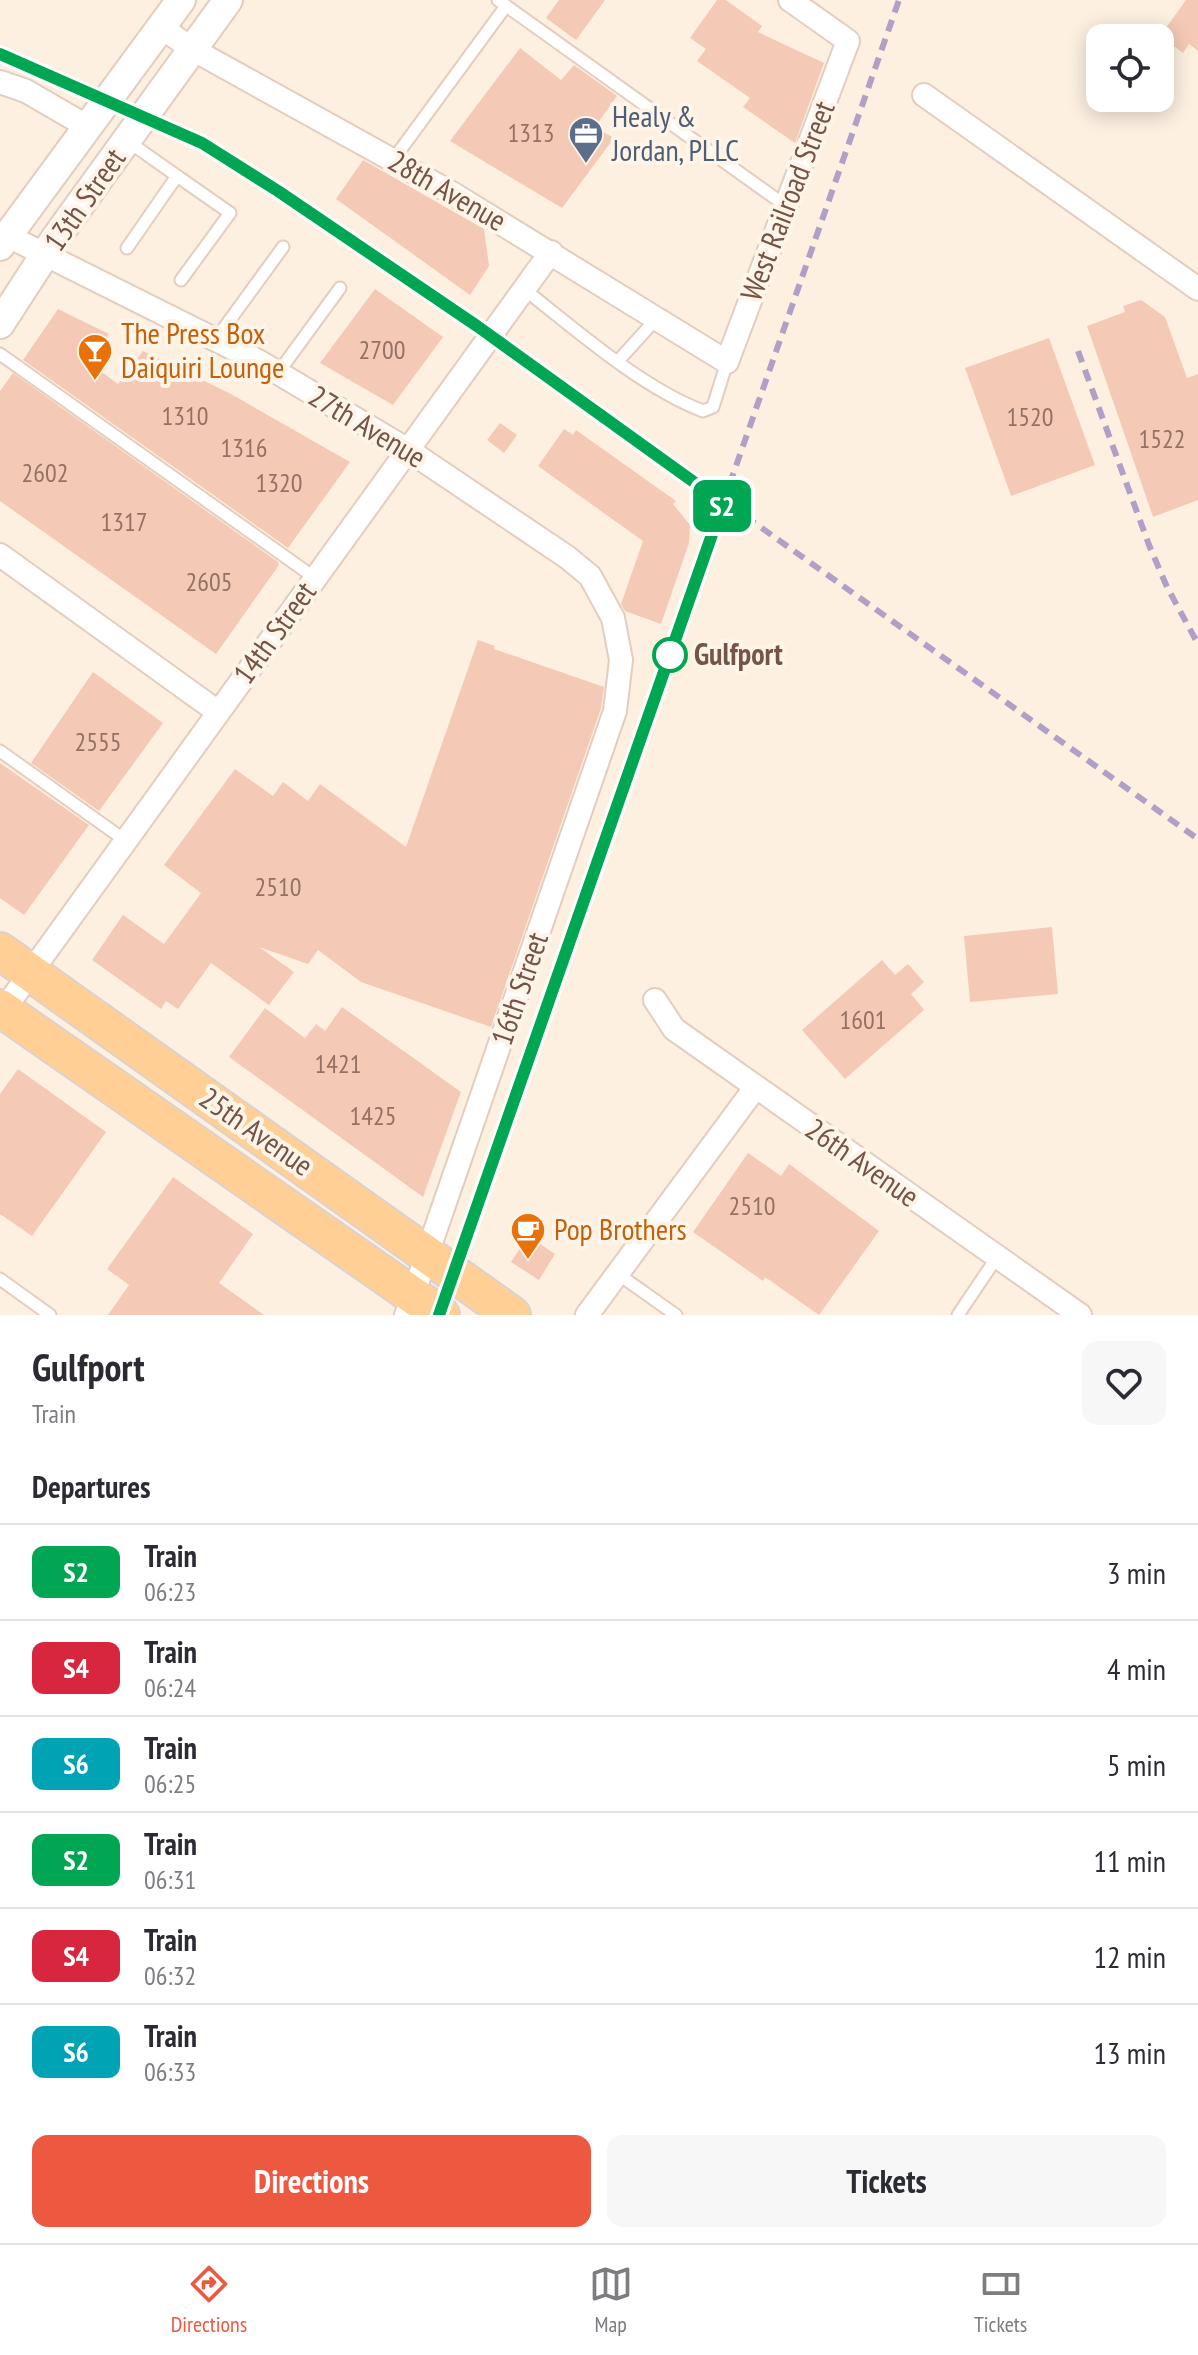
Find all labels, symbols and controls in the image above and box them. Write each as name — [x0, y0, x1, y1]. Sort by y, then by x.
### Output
map controls — [1086, 24, 1174, 112]
button: locate — [1086, 24, 1174, 112]
street label: West Railroad Street — [731, 94, 843, 306]
place label: Healy & Jordan, PLLC — [611, 96, 739, 169]
office icon: Healy & Jordan, PLLC — [567, 115, 605, 165]
house number: 1313 — [508, 116, 554, 149]
street label: 13th Street — [34, 139, 134, 258]
street label: 28th Avenue — [382, 140, 514, 239]
place label: The Press Box Daiquiri Lounge — [121, 313, 284, 386]
bar icon: The Press Box Daiquiri Lounge — [76, 332, 114, 382]
house number: 2700 — [359, 333, 405, 366]
street label: 27th Avenue — [302, 376, 433, 476]
house number: 1310 — [162, 399, 208, 432]
house number: 1520 — [1007, 400, 1053, 433]
house number: 1522 — [1139, 422, 1185, 455]
house number: 1316 — [221, 431, 267, 464]
house number: 2602 — [22, 456, 68, 489]
house number: 1320 — [256, 466, 302, 499]
line badge: S2 — [686, 480, 758, 532]
text: S2 — [709, 487, 735, 524]
house number: 1317 — [101, 505, 147, 538]
house number: 2605 — [186, 565, 232, 598]
street label: 14th Street — [224, 573, 324, 691]
place label: Gulfport — [694, 634, 783, 673]
marker: Gulfport — [653, 638, 687, 672]
house number: 2555 — [75, 725, 121, 758]
house number: 2510 — [255, 870, 301, 903]
street label: 16th Street — [481, 926, 556, 1050]
house number: 1601 — [840, 1003, 886, 1036]
house number: 1421 — [315, 1047, 361, 1080]
street label: 25th Avenue — [192, 1078, 321, 1184]
house number: 1425 — [350, 1099, 396, 1132]
street label: 26th Avenue — [798, 1109, 927, 1215]
house number: 2510 — [729, 1189, 775, 1222]
place label: Pop Brothers — [554, 1209, 687, 1248]
cafe icon: Pop Brothers — [509, 1211, 547, 1261]
button: heart — [1082, 1341, 1166, 1425]
text: Gulfport — [32, 1342, 144, 1391]
text: Train — [32, 1397, 76, 1430]
text: Departures — [32, 1467, 150, 1506]
text: Train — [144, 1536, 197, 1575]
text: S2 — [63, 1553, 89, 1590]
text: 3 min — [1107, 1553, 1166, 1592]
text: 06:23 — [144, 1575, 196, 1608]
text: Train — [144, 1632, 197, 1671]
text: S4 — [63, 1649, 89, 1686]
text: 4 min — [1107, 1649, 1166, 1688]
text: 06:24 — [144, 1671, 196, 1704]
text: Train — [144, 1728, 197, 1767]
text: S6 — [63, 1745, 89, 1782]
text: 5 min — [1107, 1745, 1166, 1784]
text: 06:25 — [144, 1767, 196, 1800]
text: Train — [144, 1824, 197, 1863]
text: S2 — [63, 1841, 89, 1878]
text: 11 min — [1093, 1841, 1166, 1880]
text: 06:31 — [144, 1863, 196, 1896]
text: Train — [144, 1920, 197, 1959]
text: S4 — [63, 1937, 89, 1974]
text: 12 min — [1093, 1937, 1166, 1976]
text: 06:32 — [144, 1959, 196, 1992]
text: Train — [144, 2016, 197, 2055]
text: S6 — [63, 2033, 89, 2070]
text: 13 min — [1093, 2033, 1166, 2072]
text: 06:33 — [144, 2055, 196, 2088]
button: Directions — [32, 2135, 591, 2227]
button: Tickets — [607, 2135, 1166, 2227]
tab: Directions — [171, 2262, 247, 2338]
tab: Map — [589, 2262, 633, 2338]
tab: Tickets — [974, 2262, 1027, 2338]

